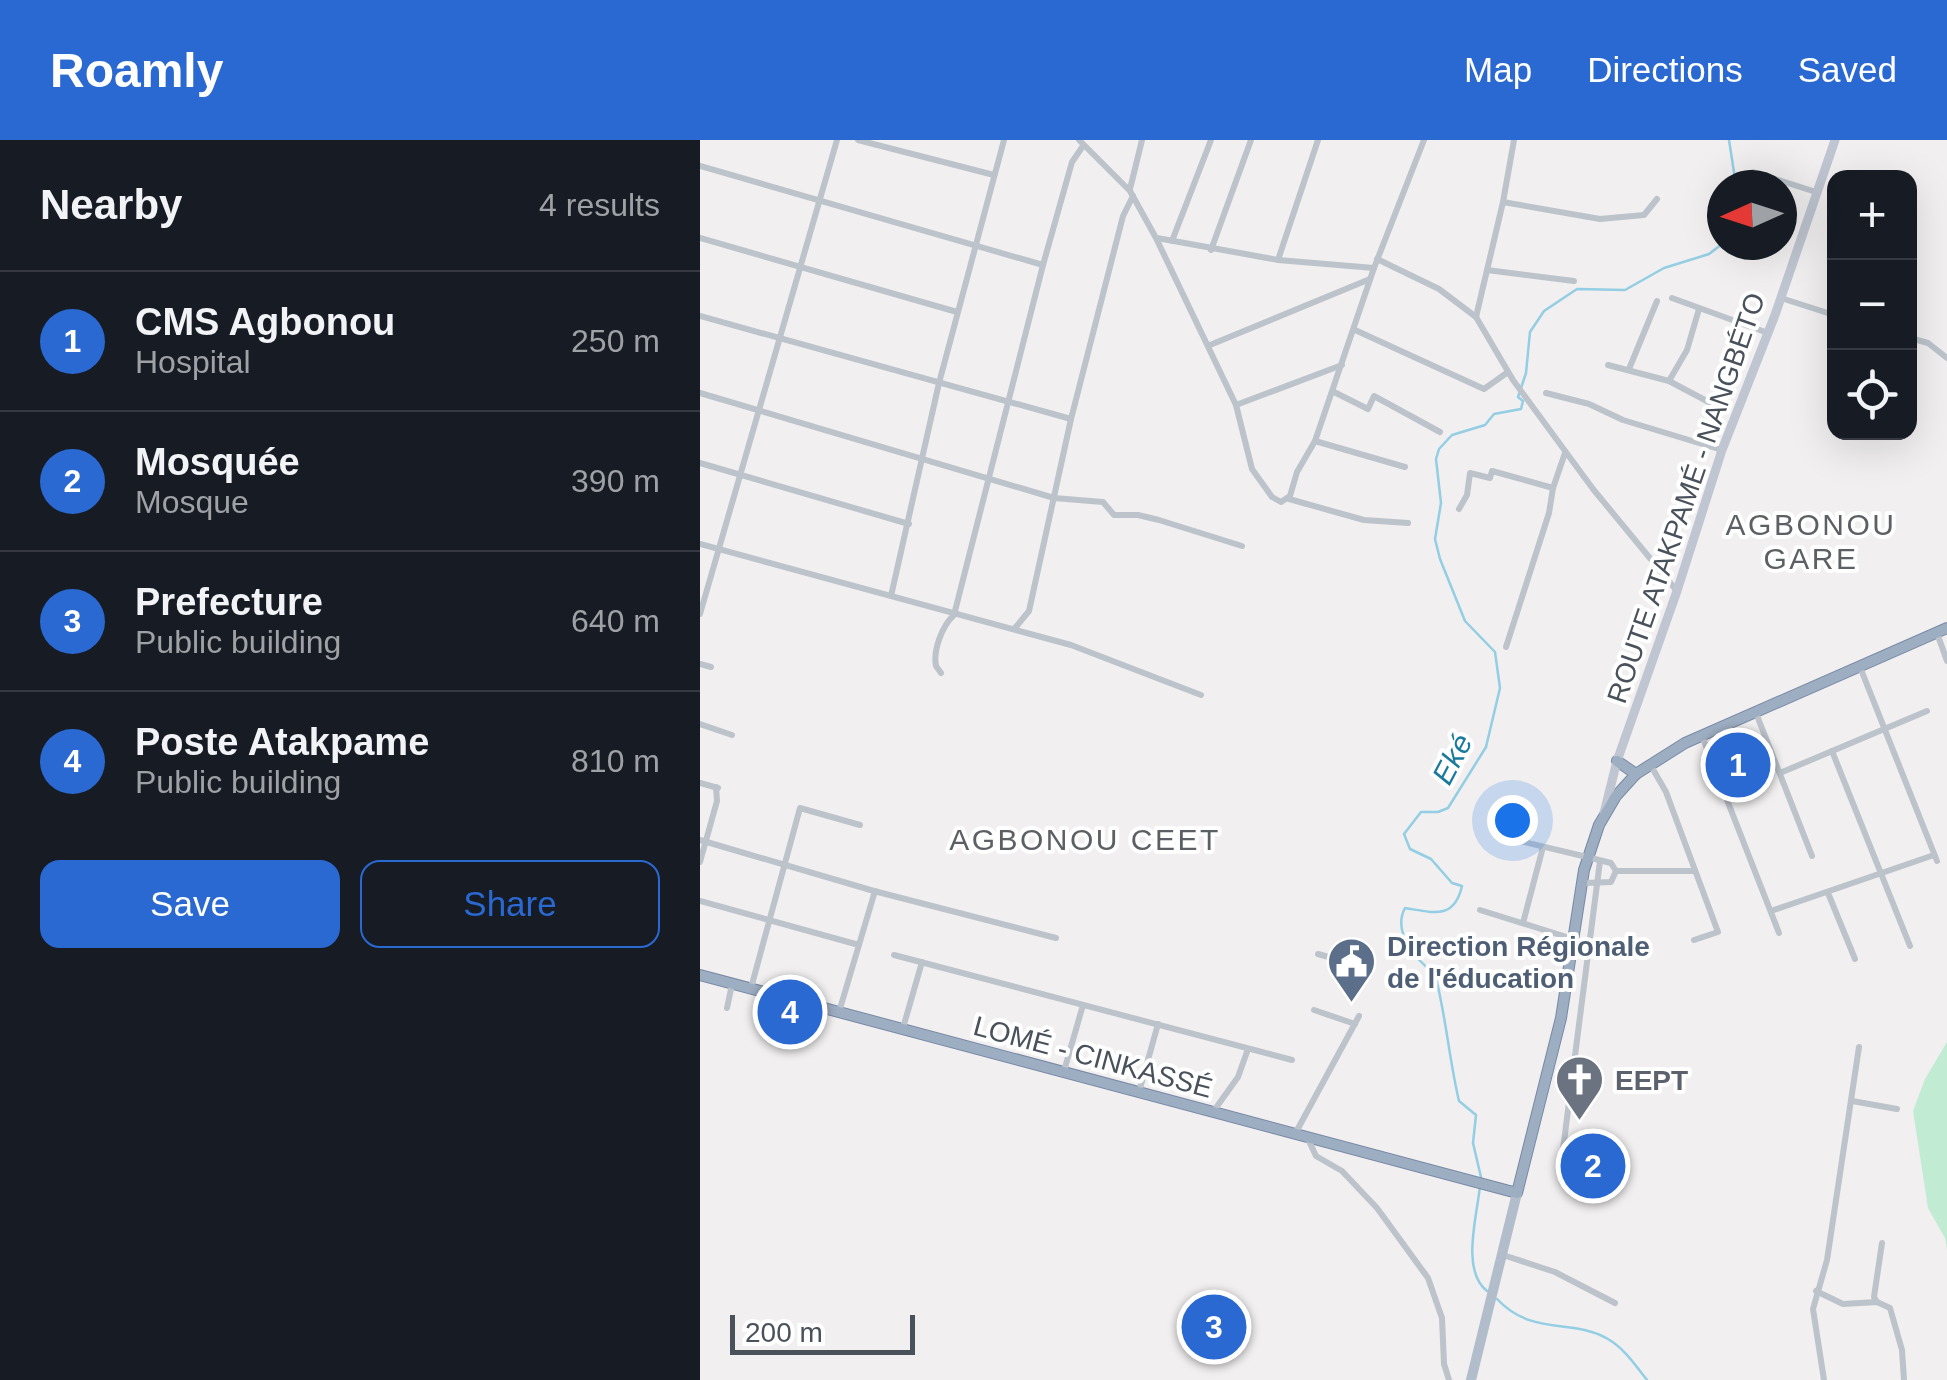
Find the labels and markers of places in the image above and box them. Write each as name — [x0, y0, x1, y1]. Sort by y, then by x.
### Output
pin: 1 — [1706, 728, 1770, 802]
place label: Direction Régionale de l'éducation — [1387, 931, 1650, 994]
public building icon: Direction Régionale de l'éducation — [1326, 936, 1378, 1004]
pin: 4 — [758, 974, 822, 1050]
church icon: EEPT — [1554, 1054, 1606, 1122]
place label: EEPT — [1615, 1065, 1688, 1096]
pin: 2 — [1560, 1128, 1626, 1204]
pin: 3 — [1182, 1290, 1246, 1364]

